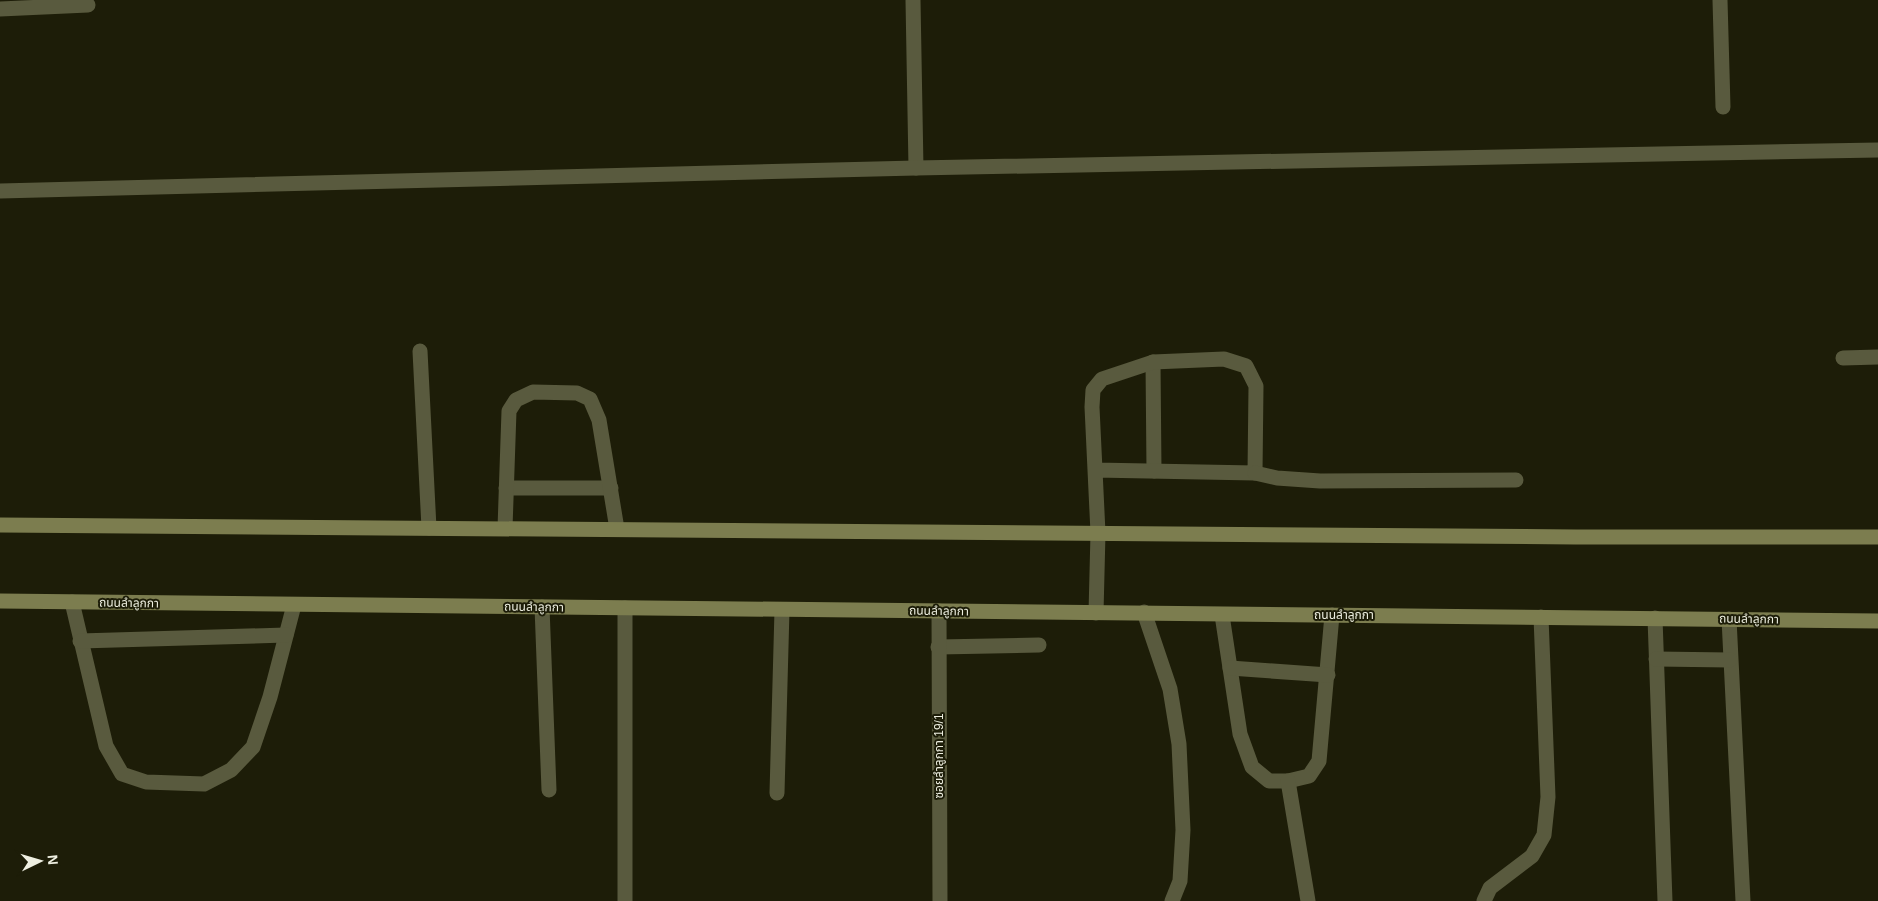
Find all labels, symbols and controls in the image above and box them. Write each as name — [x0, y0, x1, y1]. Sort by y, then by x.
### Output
street label: ถนนลำลูกกา — [99, 595, 159, 611]
street label: ถนนลำลูกกา — [504, 599, 564, 615]
street label: ถนนลำลูกกา — [909, 603, 969, 619]
street label: ถนนลำลูกกา — [1314, 608, 1374, 622]
street label: ถนนลำลูกกา — [1719, 611, 1779, 627]
street label: ซอยลำลูกกา 19/1 — [932, 713, 946, 799]
north arrow — [15, 836, 65, 886]
text: N — [45, 854, 61, 866]

